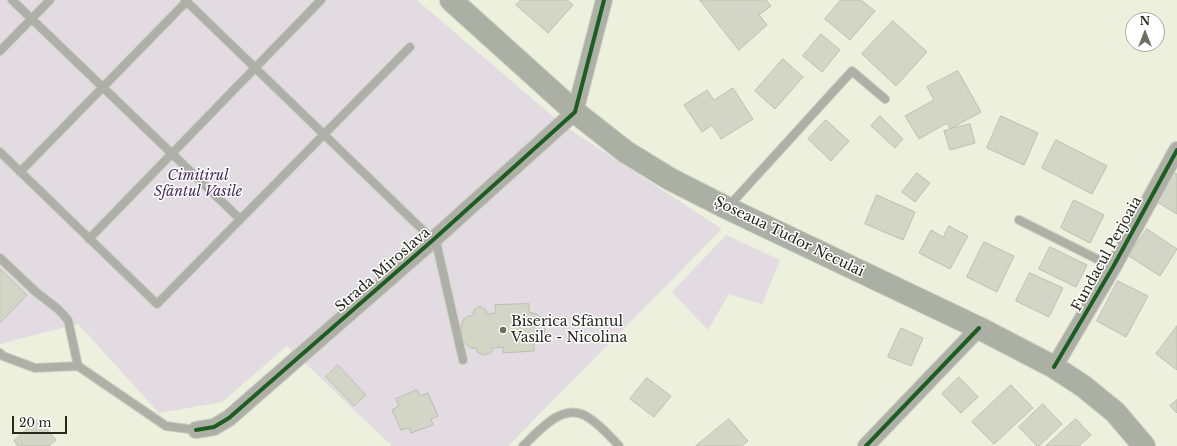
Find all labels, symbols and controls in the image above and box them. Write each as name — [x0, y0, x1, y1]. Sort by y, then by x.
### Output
north arrow — [1125, 12, 1165, 52]
text: N — [1140, 14, 1150, 28]
park label: Cimitirul Sfântul Vasile — [154, 168, 242, 200]
street label: Șoseaua Tudor Neculai — [711, 193, 867, 281]
street label: Fundacul Perjoaia — [1068, 194, 1146, 314]
street label: Strada Miroslava — [332, 224, 434, 316]
place label: Biserica Sfântul Vasile - Nicolina — [511, 314, 627, 346]
marker: Biserica Sfântul Vasile - Nicolina — [498, 325, 508, 335]
scale bar — [14, 408, 69, 434]
text: 20 m — [19, 415, 51, 430]

